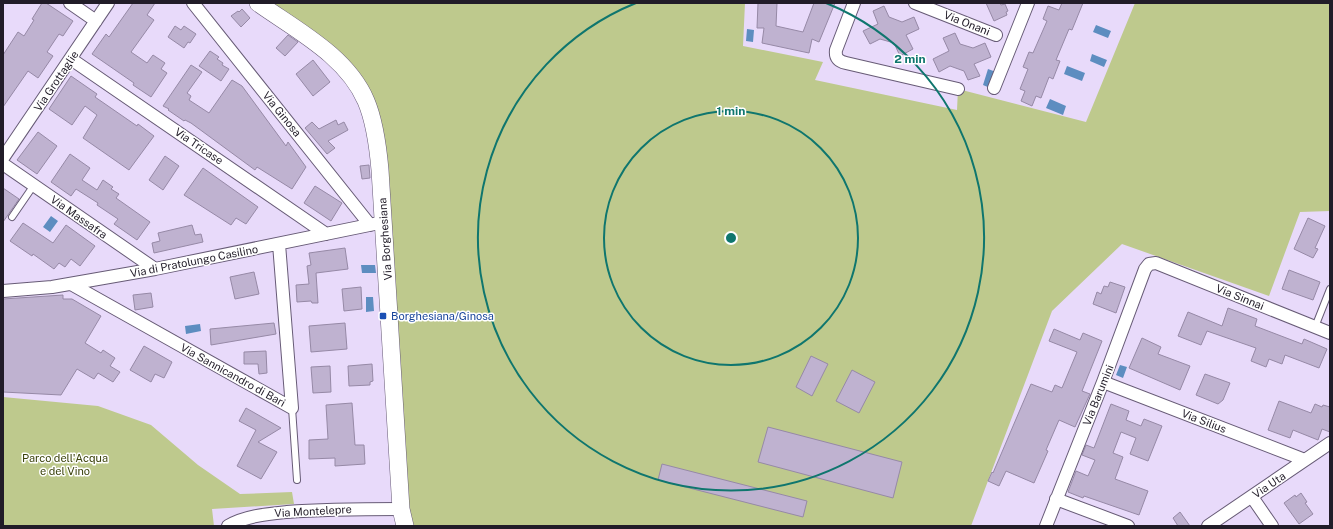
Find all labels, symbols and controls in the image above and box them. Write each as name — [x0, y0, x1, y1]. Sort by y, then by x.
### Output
street label: Via Onani — [942, 8, 992, 38]
street label: Via Grottaglie — [31, 49, 81, 113]
text: 2 min — [894, 52, 926, 66]
street label: Via Ginosa — [260, 89, 304, 139]
text: 1 min — [717, 104, 745, 118]
street label: Via Tricase — [173, 125, 225, 167]
street label: Via Massafra — [48, 193, 110, 241]
street label: Via Borghesiana — [376, 197, 394, 281]
centre of rings — [724, 231, 738, 245]
street label: Via di Pratolungo Casilino — [129, 243, 259, 279]
street label: Via Sinnai — [1214, 282, 1266, 312]
place label: Borghesiana/Ginosa — [391, 310, 494, 322]
marker: Borghesiana/Ginosa — [378, 311, 388, 321]
street label: Via Sannicandro di Bari — [178, 341, 288, 409]
street label: Via Barumini — [1080, 363, 1116, 427]
street label: Via Silius — [1180, 407, 1228, 435]
park label: Parco dell'Acqua e del Vino — [22, 452, 108, 477]
street label: Via Uta — [1250, 470, 1288, 500]
street label: Via Montelepre — [274, 503, 352, 519]

